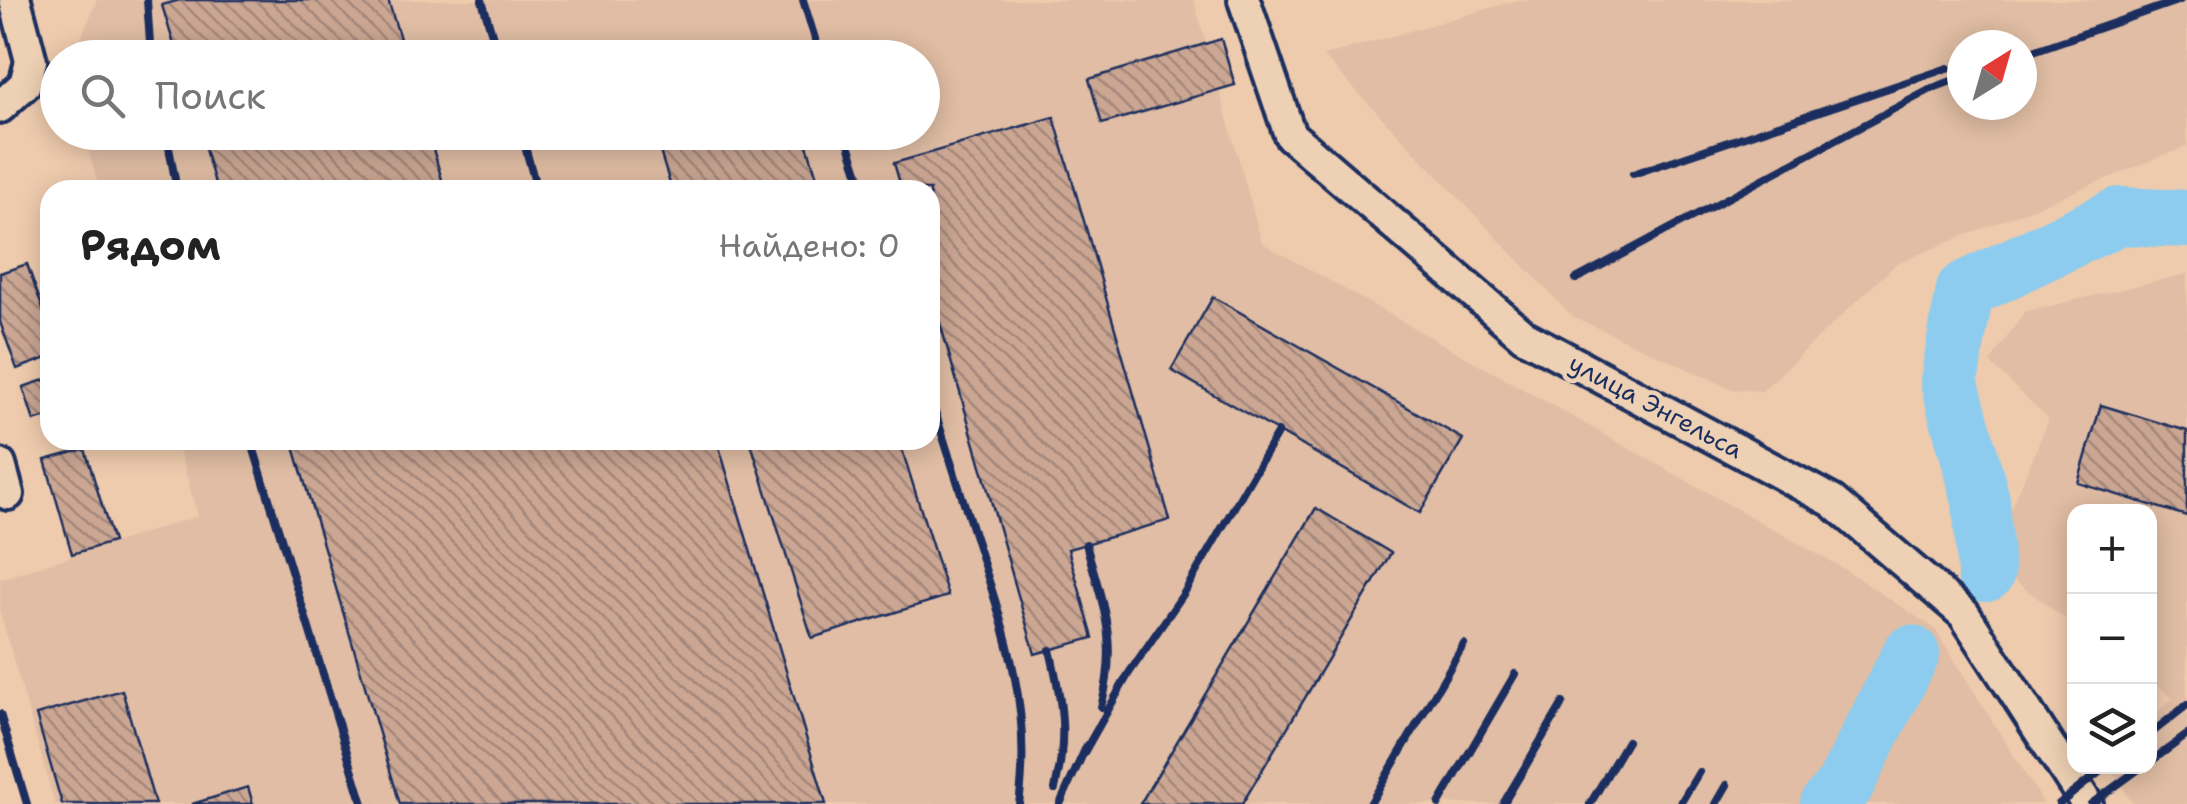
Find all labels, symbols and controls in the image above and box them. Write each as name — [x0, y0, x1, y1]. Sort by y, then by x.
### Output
north arrow — [1947, 30, 2037, 120]
search box — [40, 40, 940, 150]
icon: search — [75, 68, 130, 123]
text: Поиск — [155, 70, 266, 121]
text: Рядом — [80, 217, 221, 273]
text: Найдено: 0 — [719, 224, 900, 267]
street label: улица Энгельса — [1563, 346, 1749, 466]
map controls — [2067, 504, 2157, 774]
button: + — [2067, 504, 2157, 594]
button: − — [2067, 594, 2157, 684]
button: layers — [2067, 684, 2157, 774]

